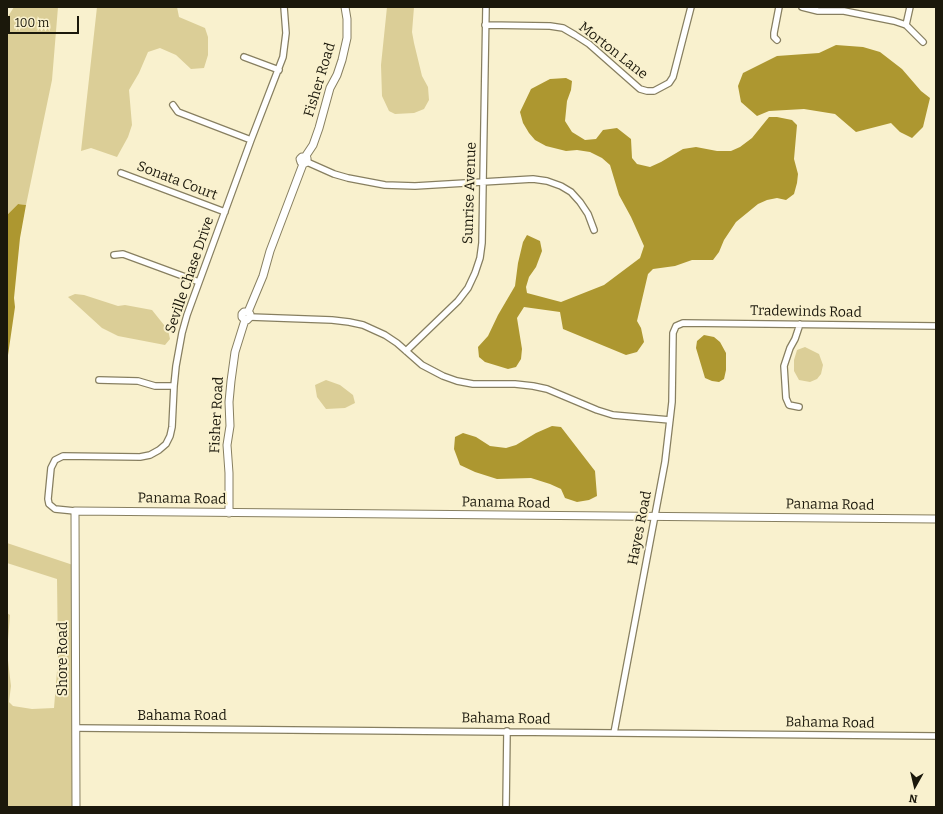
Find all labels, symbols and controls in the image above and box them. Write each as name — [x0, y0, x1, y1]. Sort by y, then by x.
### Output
scale bar — [10, 8, 81, 34]
text: 100 m — [15, 16, 49, 30]
street label: Morton Lane — [575, 19, 651, 83]
street label: Fisher Road — [301, 41, 339, 119]
street label: Sunrise Avenue — [460, 142, 480, 244]
street label: Sonata Court — [134, 158, 220, 204]
street label: Seville Chase Drive — [162, 214, 218, 336]
street label: Tradewinds Road — [750, 303, 862, 321]
street label: Fisher Road — [207, 376, 227, 454]
street label: Hayes Road — [625, 489, 655, 567]
street label: Panama Road — [137, 490, 227, 508]
street label: Panama Road — [461, 494, 551, 512]
street label: Panama Road — [785, 496, 875, 514]
street label: Shore Road — [55, 622, 71, 696]
street label: Bahama Road — [137, 708, 227, 724]
street label: Bahama Road — [461, 710, 551, 728]
street label: Bahama Road — [785, 714, 875, 732]
north arrow — [895, 766, 935, 806]
text: N — [908, 791, 918, 805]

